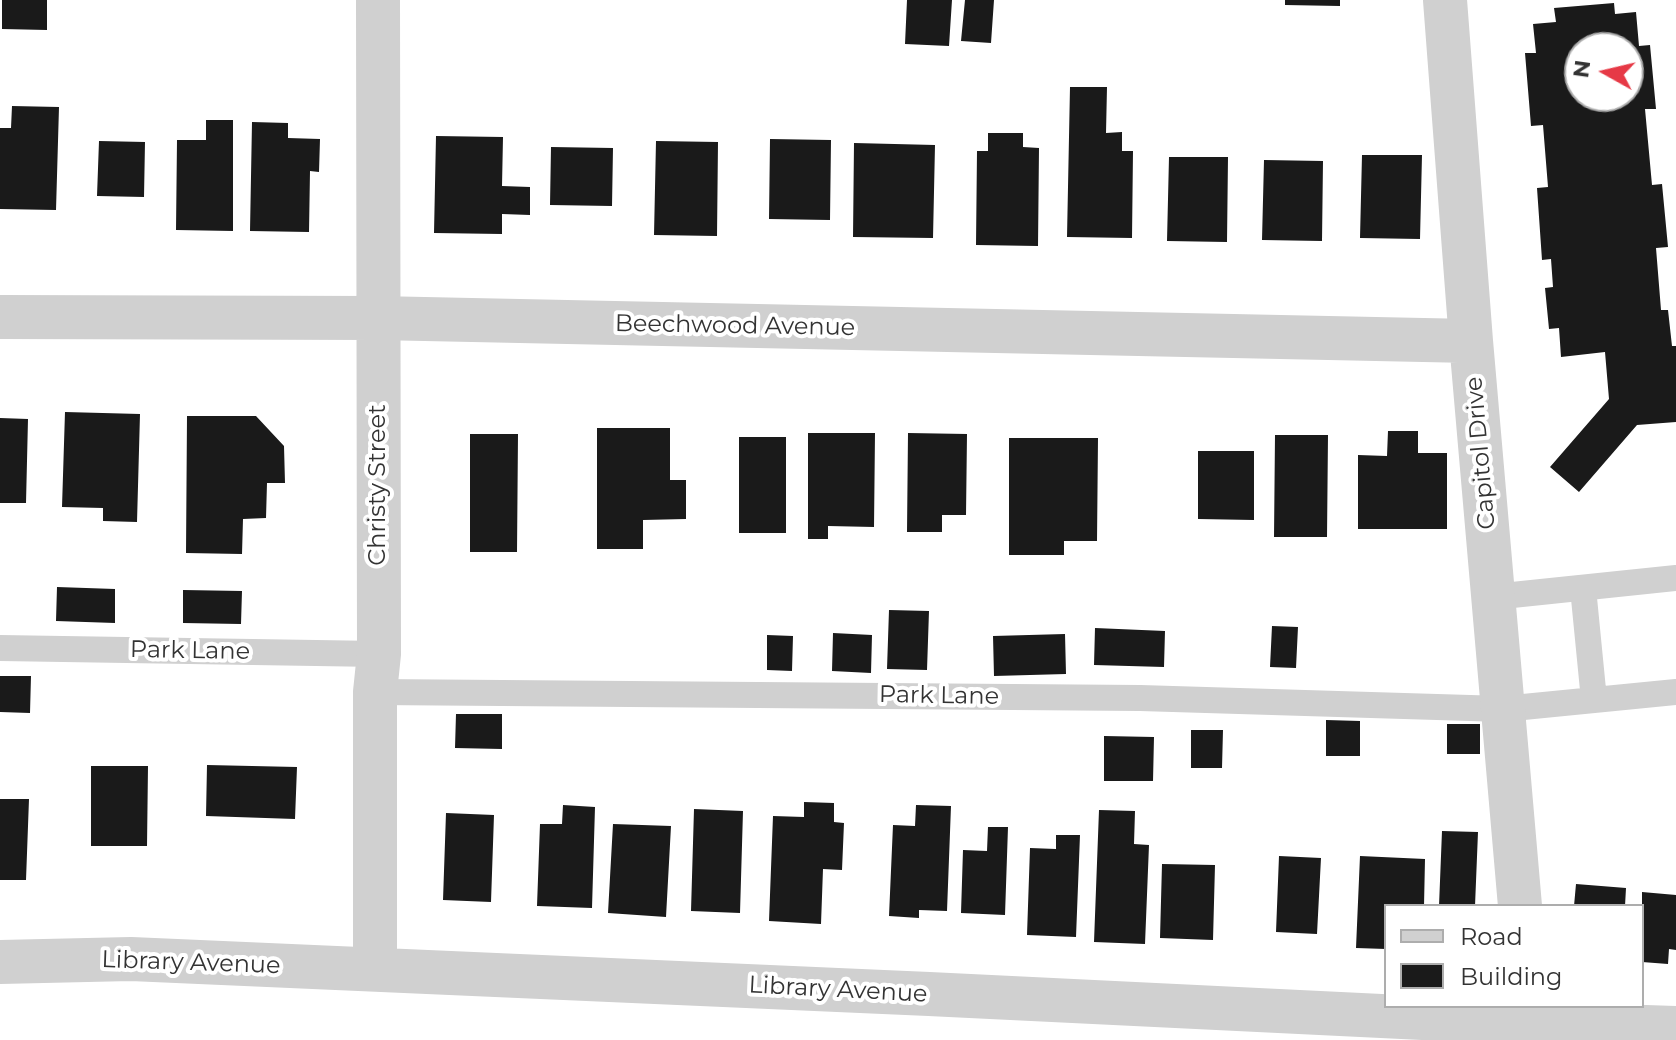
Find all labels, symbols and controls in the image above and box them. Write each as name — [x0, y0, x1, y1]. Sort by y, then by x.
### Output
north arrow — [1564, 32, 1644, 112]
text: N — [1567, 58, 1596, 80]
street label: Beechwood Avenue — [615, 310, 855, 342]
street label: Capitol Drive — [1460, 375, 1502, 531]
street label: Christy Street — [364, 404, 392, 566]
street label: Park Lane — [130, 636, 250, 666]
street label: Park Lane — [879, 681, 999, 711]
legend — [1384, 904, 1644, 1008]
text: Road — [1460, 922, 1523, 951]
street label: Library Avenue — [101, 945, 281, 981]
text: Building — [1460, 962, 1563, 991]
street label: Library Avenue — [748, 971, 928, 1009]

